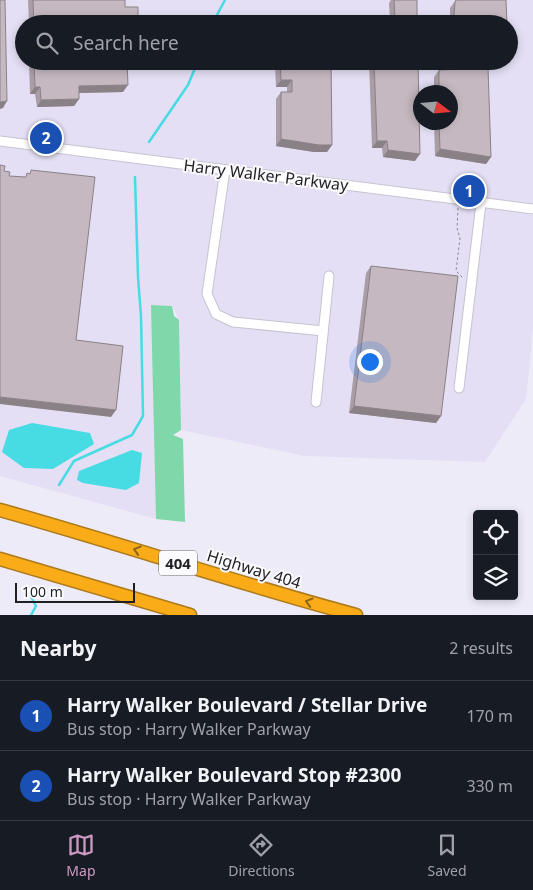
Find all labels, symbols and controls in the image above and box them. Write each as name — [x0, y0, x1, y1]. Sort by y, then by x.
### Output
search box — [15, 15, 518, 70]
icon: search — [33, 29, 61, 57]
text: Search here — [73, 30, 179, 56]
north arrow — [413, 85, 458, 130]
pin: 2 — [30, 119, 62, 157]
street label: Harry Walker Parkway — [182, 154, 350, 196]
pin: 1 — [453, 172, 485, 210]
your location — [357, 349, 383, 375]
map controls — [473, 510, 518, 600]
button: locate — [473, 510, 518, 555]
street label: Highway 404 — [204, 544, 304, 594]
one-way arrow — [133, 546, 141, 556]
road number: 404 — [159, 550, 197, 576]
button: layers — [473, 555, 518, 600]
scale bar — [15, 580, 135, 603]
text: 100 m — [22, 582, 63, 601]
one-way arrow — [305, 598, 314, 608]
text: Nearby — [20, 634, 96, 662]
text: 2 results — [449, 637, 513, 659]
text: Harry Walker Boulevard / Stellar Drive — [67, 692, 427, 718]
text: 1 — [31, 705, 41, 727]
text: 170 m — [466, 705, 513, 727]
text: Bus stop · Harry Walker Parkway — [67, 718, 311, 740]
text: Harry Walker Boulevard Stop #2300 — [67, 762, 401, 788]
text: 2 — [31, 775, 41, 797]
text: 330 m — [466, 775, 513, 797]
text: Bus stop · Harry Walker Parkway — [67, 788, 311, 810]
tab: Map — [66, 831, 96, 880]
tab: Directions — [228, 831, 295, 880]
tab: Saved — [427, 831, 467, 880]

